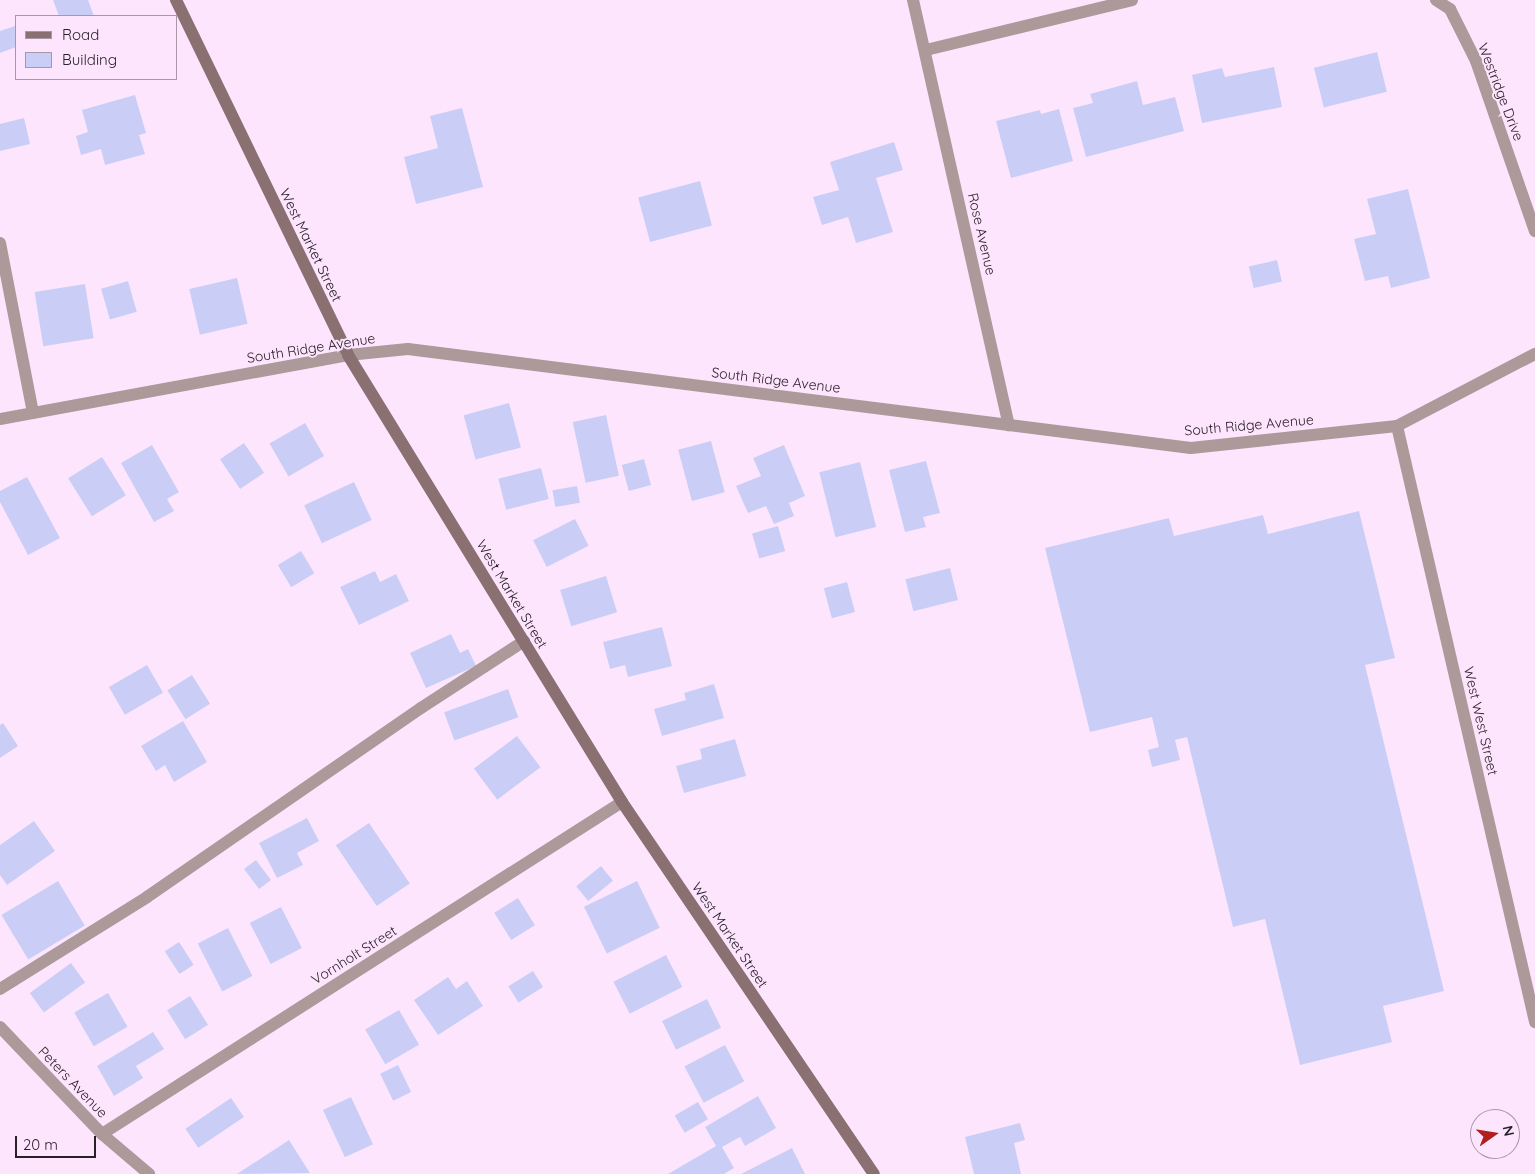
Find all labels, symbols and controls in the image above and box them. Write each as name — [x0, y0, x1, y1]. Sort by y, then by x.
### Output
legend — [15, 15, 178, 80]
text: Road — [62, 25, 99, 44]
street label: Westridge Drive — [1475, 41, 1527, 143]
text: Building — [62, 50, 117, 69]
street label: West Market Street — [276, 186, 346, 304]
street label: Rose Avenue — [964, 191, 1000, 277]
street label: South Ridge Avenue — [246, 330, 376, 366]
street label: South Ridge Avenue — [711, 364, 841, 396]
street label: South Ridge Avenue — [1184, 411, 1314, 439]
street label: West Market Street — [473, 537, 551, 651]
street label: West West Street — [1460, 665, 1502, 777]
street label: West Market Street — [688, 879, 772, 991]
street label: Vornholt Street — [308, 922, 400, 988]
street label: Peters Avenue — [35, 1043, 111, 1121]
north arrow — [1470, 1109, 1520, 1159]
text: N — [1499, 1124, 1519, 1138]
scale bar — [18, 1126, 99, 1158]
text: 20 m — [23, 1135, 58, 1154]

